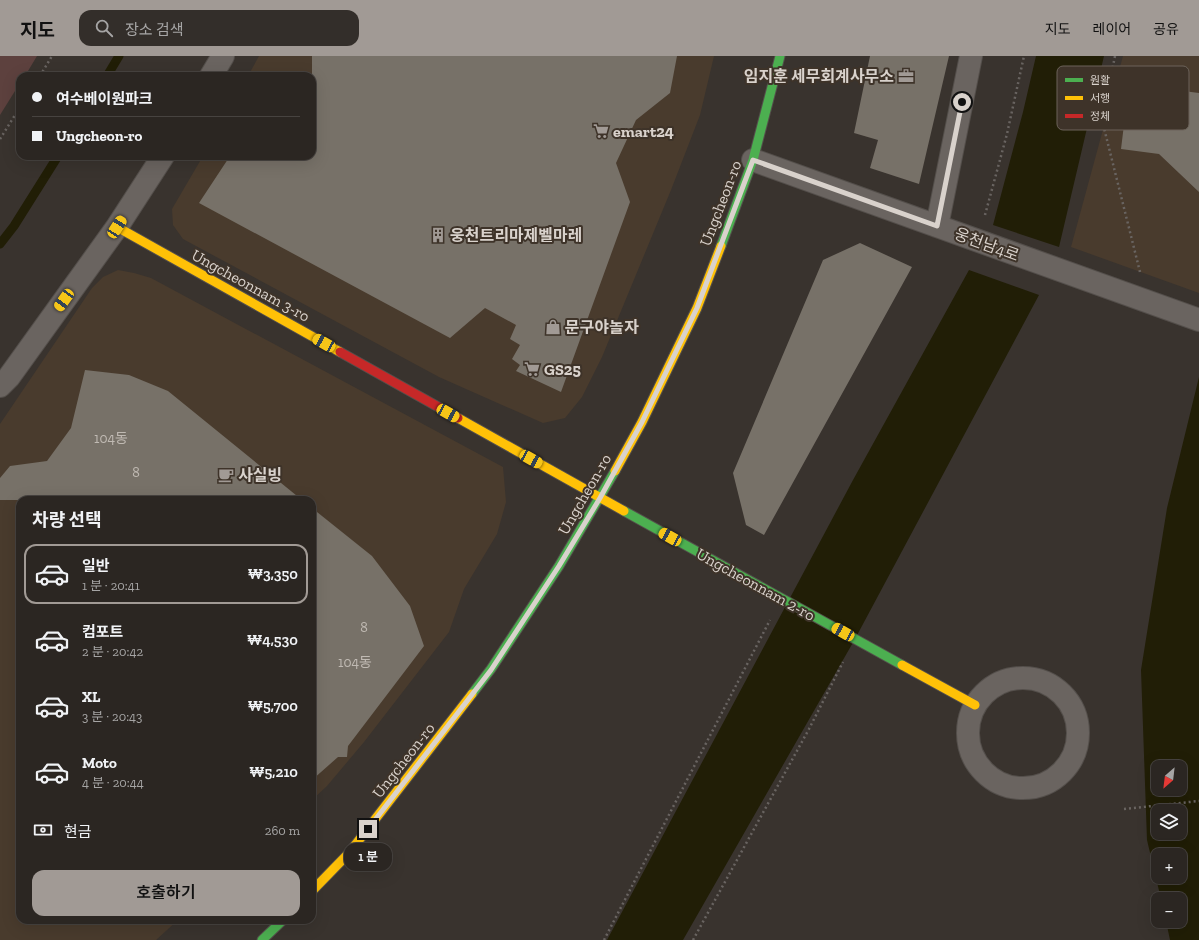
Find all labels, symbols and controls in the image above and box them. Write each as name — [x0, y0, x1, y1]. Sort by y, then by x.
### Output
search box — [79, 10, 359, 46]
icon: search — [93, 17, 115, 39]
text: 지도 — [20, 19, 55, 42]
text: 장소 검색 — [125, 21, 184, 39]
text: 지도 — [1045, 21, 1071, 38]
text: 레이어 — [1093, 21, 1131, 38]
text: 공유 — [1153, 21, 1179, 38]
legend — [1057, 66, 1189, 130]
place label: 임지훈 세무회계사무소 — [744, 67, 894, 86]
office icon: 임지훈 세무회계사무소 — [897, 67, 915, 85]
text: 원활 — [1090, 74, 1110, 87]
text: 여수베이원파크 — [56, 90, 153, 108]
text: 서행 — [1090, 92, 1110, 105]
route start — [953, 93, 971, 111]
text: 정체 — [1090, 110, 1110, 123]
supermarket icon: emart24 — [592, 122, 610, 140]
place label: emart24 — [613, 122, 674, 141]
text: Ungcheon-ro — [56, 127, 142, 145]
street label: Ungcheon-ro — [695, 158, 746, 249]
car — [105, 214, 129, 240]
street label: 웅천남4로 — [952, 224, 1022, 265]
building icon: 웅천트리마제벨마레 — [429, 226, 447, 244]
place label: 웅천트리마제벨마레 — [450, 226, 582, 245]
street label: Ungcheonnam 3-ro — [188, 245, 313, 326]
car — [52, 287, 76, 313]
shop icon: 문구야놀자 — [544, 318, 562, 336]
place label: 문구야놀자 — [565, 318, 639, 337]
car — [311, 332, 337, 354]
supermarket icon: GS25 — [523, 360, 541, 378]
place label: GS25 — [544, 360, 581, 379]
car — [435, 402, 461, 424]
house number: 104동 — [94, 430, 128, 447]
car — [518, 448, 544, 470]
street label: Ungcheon-ro — [554, 450, 615, 538]
house number: 8 — [132, 464, 140, 481]
cafe icon: 사실빙 — [217, 466, 235, 484]
place label: 사실빙 — [238, 466, 282, 485]
text: 차량 선택 — [32, 509, 102, 531]
car — [657, 526, 683, 548]
street label: Ungcheonnam 2-ro — [693, 544, 819, 625]
icon: car — [34, 556, 70, 592]
text: 일반 — [82, 557, 110, 575]
text: ₩3,350 — [248, 565, 298, 583]
text: 1 분 · 20:41 — [82, 578, 140, 593]
house number: 8 — [360, 619, 368, 636]
car — [830, 621, 856, 643]
icon: car — [34, 622, 70, 658]
text: 컴포트 — [82, 623, 123, 641]
text: ₩4,530 — [247, 631, 298, 649]
text: 2 분 · 20:42 — [82, 644, 143, 659]
house number: 104동 — [338, 654, 372, 671]
icon: car — [34, 688, 70, 724]
text: XL — [82, 688, 100, 706]
text: ₩5,700 — [248, 697, 298, 715]
text: 3 분 · 20:43 — [82, 709, 142, 724]
street label: Ungcheon-ro — [368, 719, 439, 802]
icon: car — [34, 754, 70, 790]
text: Moto — [82, 754, 117, 772]
north arrow — [1151, 760, 1187, 796]
map controls — [1151, 760, 1187, 928]
text: ₩5,210 — [249, 763, 298, 781]
text: 4 분 · 20:44 — [82, 775, 144, 790]
button: layers — [1151, 804, 1187, 840]
icon: cash — [32, 819, 54, 841]
route end — [359, 820, 377, 838]
text: 현금 — [64, 823, 92, 841]
text: 260 m — [265, 823, 300, 838]
callout: 1 분 — [344, 843, 392, 871]
button: + — [1151, 848, 1187, 884]
text: 1 분 — [358, 849, 378, 864]
button: 호출하기 — [32, 870, 300, 916]
button: − — [1151, 892, 1187, 928]

